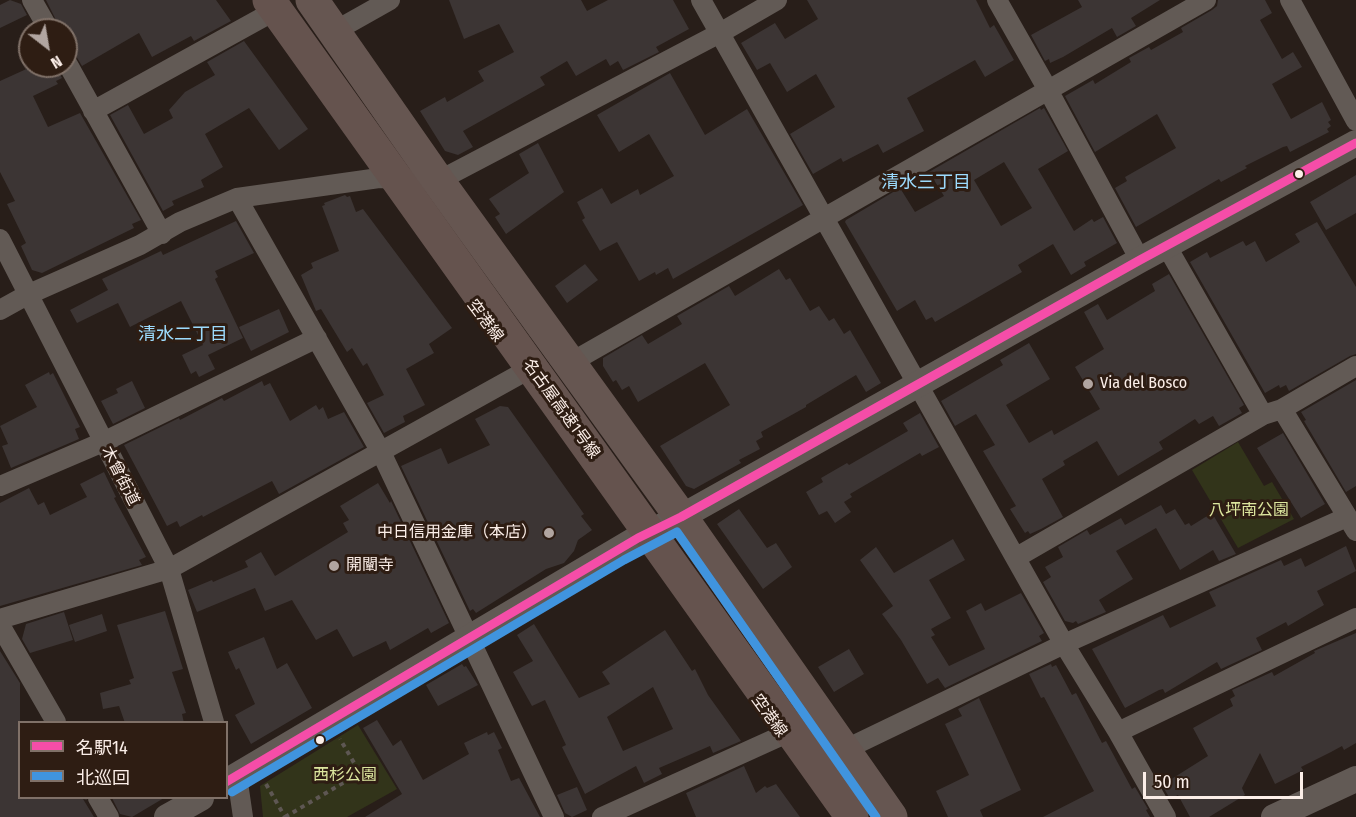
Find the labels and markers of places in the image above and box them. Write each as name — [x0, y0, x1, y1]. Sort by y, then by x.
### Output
unlabelled marker — [1293, 168, 1305, 180]
place label: Via del Bosco — [1100, 374, 1187, 394]
marker: Via del Bosco — [1081, 377, 1095, 391]
place label: 中日信用金庫（本店） — [377, 523, 537, 543]
marker: 中日信用金庫（本店） — [542, 526, 556, 540]
place label: 開闡寺 — [346, 556, 394, 576]
marker: 開闡寺 — [327, 559, 341, 573]
unlabelled marker — [314, 734, 326, 746]

